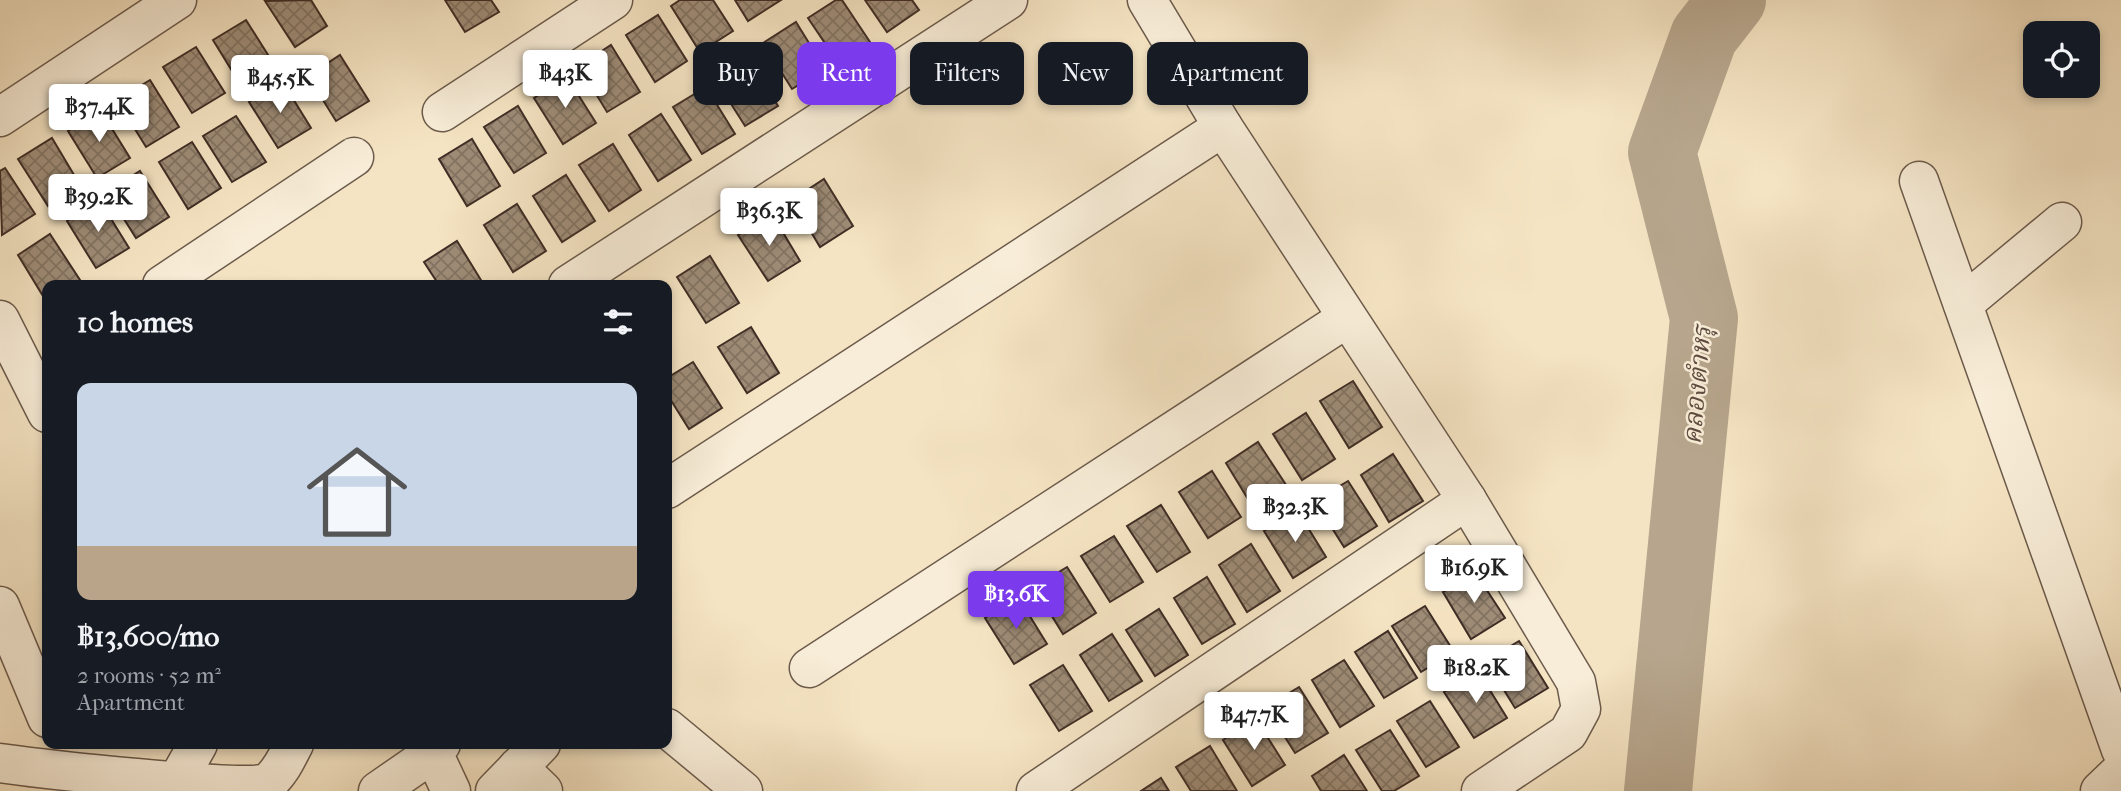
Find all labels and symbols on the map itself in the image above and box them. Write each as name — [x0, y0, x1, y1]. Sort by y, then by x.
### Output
pin: ฿43K — [524, 50, 606, 110]
pin: ฿45.5K — [223, 55, 337, 115]
pin: ฿37.4K — [42, 85, 156, 144]
pin: ฿39.2K — [41, 174, 155, 234]
pin: ฿36.3K — [712, 188, 826, 248]
water label: คลองตำหรุ — [1676, 321, 1719, 446]
pin: ฿32.3K — [1238, 484, 1352, 544]
pin: ฿16.9K — [1417, 546, 1531, 605]
pin: ฿13.6K — [959, 572, 1073, 631]
pin: ฿18.2K — [1419, 646, 1533, 705]
pin: ฿47.7K — [1197, 692, 1311, 752]

